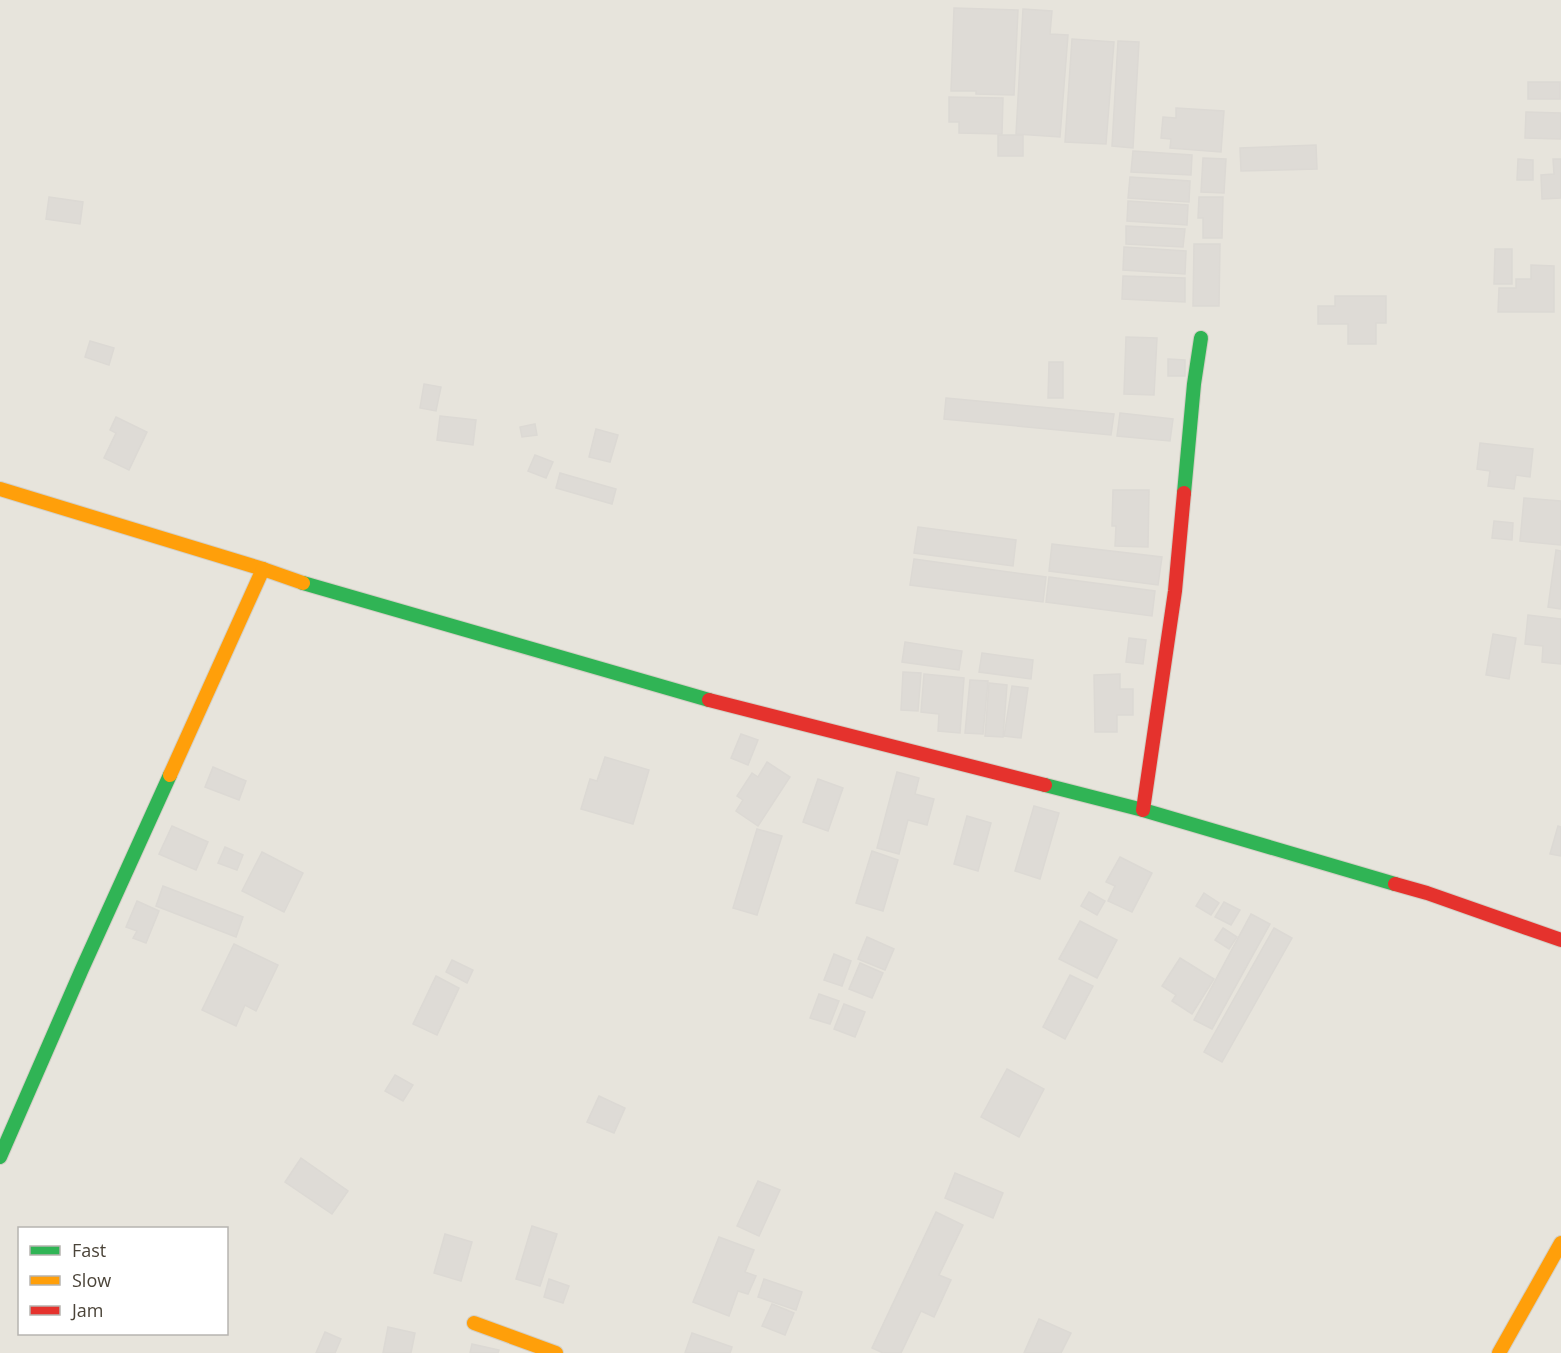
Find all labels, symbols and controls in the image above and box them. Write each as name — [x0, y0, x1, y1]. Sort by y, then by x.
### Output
legend — [18, 1227, 228, 1335]
text: Fast — [72, 1238, 106, 1262]
text: Slow — [72, 1268, 111, 1292]
text: Jam — [70, 1298, 104, 1322]

